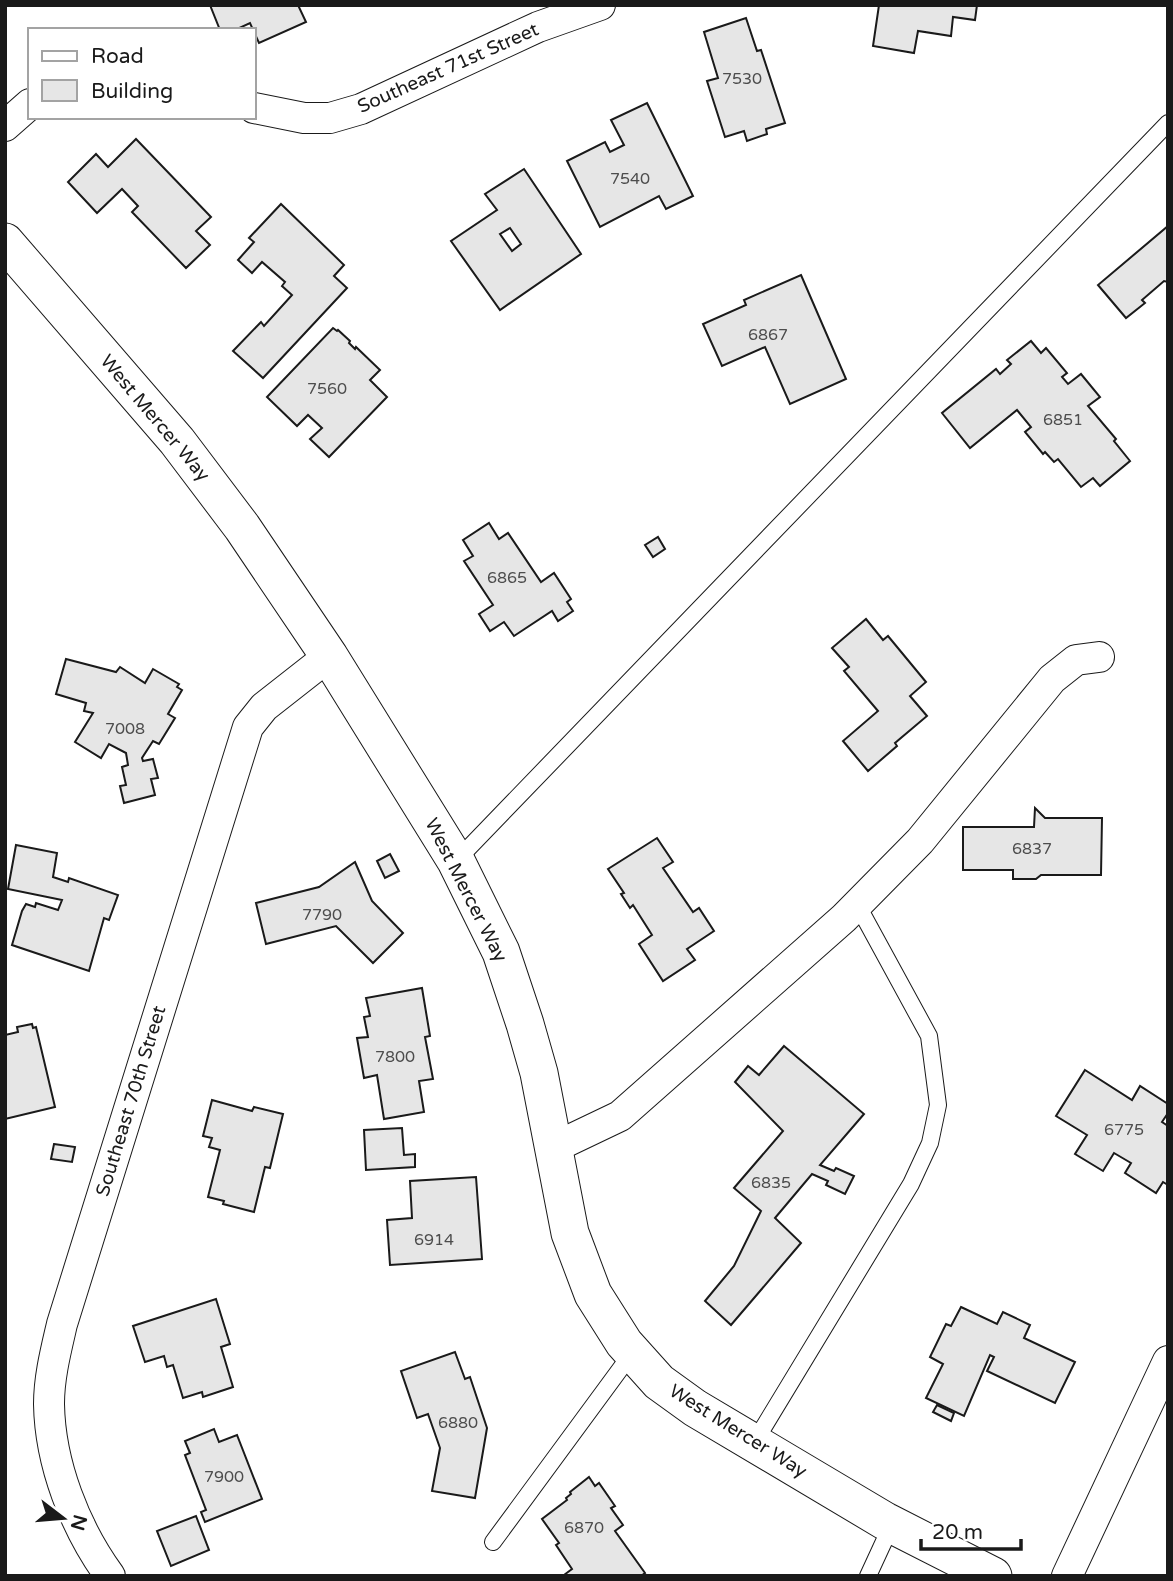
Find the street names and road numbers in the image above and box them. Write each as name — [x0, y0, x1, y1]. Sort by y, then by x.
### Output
street label: Southeast 71st Street — [354, 18, 542, 118]
street label: West Mercer Way — [96, 350, 214, 486]
street label: West Mercer Way — [420, 814, 512, 966]
street label: Southeast 70th Street — [91, 1003, 171, 1199]
street label: West Mercer Way — [665, 1380, 811, 1482]

